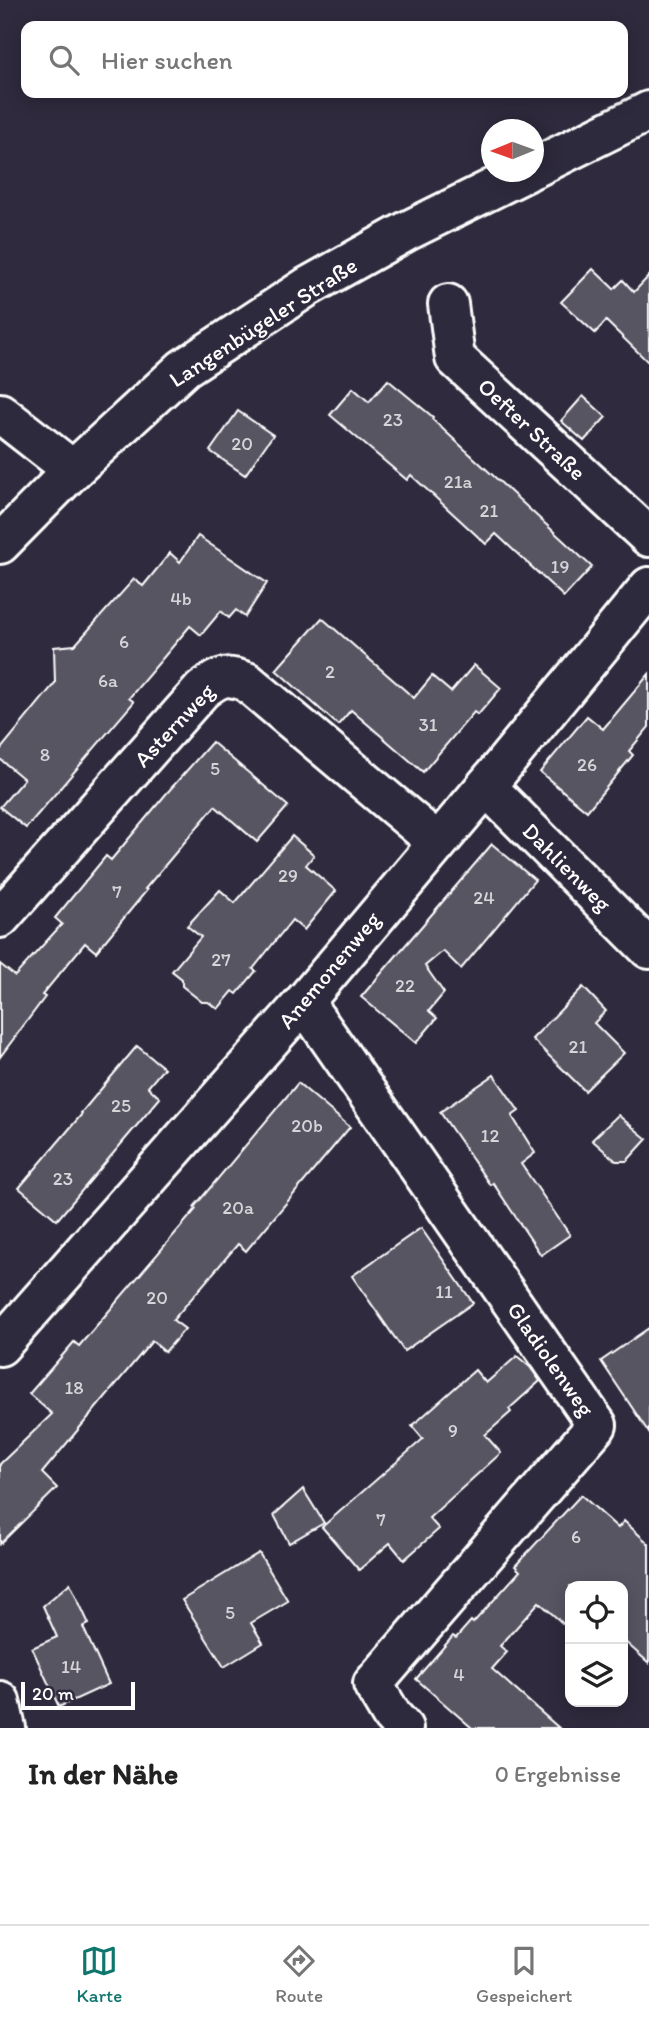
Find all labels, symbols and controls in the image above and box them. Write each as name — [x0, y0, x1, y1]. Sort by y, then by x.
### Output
search box — [21, 21, 628, 98]
icon: search — [45, 41, 83, 79]
text: Hier suchen — [101, 44, 233, 76]
north arrow — [481, 119, 544, 182]
street label: Langenbügeler Straße — [164, 251, 362, 393]
street label: Oefter Straße — [472, 372, 592, 486]
house number: 23 — [383, 408, 403, 431]
house number: 20 — [231, 432, 253, 455]
house number: 21a — [444, 470, 472, 493]
house number: 21 — [480, 499, 499, 522]
house number: 19 — [551, 555, 569, 578]
house number: 4b — [170, 587, 192, 610]
house number: 6 — [119, 630, 129, 653]
house number: 2 — [325, 660, 335, 683]
house number: 6a — [98, 669, 118, 692]
street label: Asternweg — [128, 677, 220, 773]
house number: 31 — [418, 713, 438, 736]
house number: 8 — [40, 743, 50, 766]
house number: 26 — [577, 753, 597, 776]
house number: 5 — [210, 757, 220, 780]
street label: Dahlienweg — [517, 817, 618, 918]
house number: 29 — [278, 864, 298, 887]
house number: 7 — [112, 880, 122, 903]
house number: 24 — [473, 886, 495, 909]
street label: Anemonenweg — [272, 906, 386, 1034]
house number: 27 — [211, 948, 231, 971]
house number: 22 — [395, 974, 415, 997]
house number: 21 — [569, 1035, 588, 1058]
house number: 25 — [111, 1094, 131, 1117]
house number: 20b — [291, 1114, 323, 1137]
house number: 12 — [481, 1124, 499, 1147]
house number: 23 — [53, 1167, 73, 1190]
house number: 20a — [222, 1196, 254, 1219]
house number: 11 — [435, 1280, 453, 1303]
house number: 20 — [146, 1286, 168, 1309]
street label: Gladiolenweg — [501, 1296, 601, 1422]
house number: 18 — [64, 1376, 84, 1399]
house number: 9 — [448, 1419, 458, 1442]
house number: 7 — [376, 1508, 386, 1531]
house number: 6 — [571, 1525, 581, 1548]
map controls — [565, 1581, 628, 1707]
button: locate — [565, 1581, 628, 1644]
house number: 5 — [225, 1601, 235, 1624]
button: layers — [565, 1644, 628, 1707]
house number: 14 — [61, 1655, 81, 1678]
house number: 4 — [453, 1663, 465, 1686]
scale bar — [21, 1679, 135, 1711]
text: 20 m — [32, 1682, 74, 1705]
text: In der Nähe — [28, 1755, 178, 1792]
text: 0 Ergebnisse — [495, 1760, 621, 1788]
tab: Karte — [77, 1942, 122, 2007]
tab: Route — [275, 1942, 323, 2007]
tab: Gespeichert — [476, 1942, 572, 2007]

